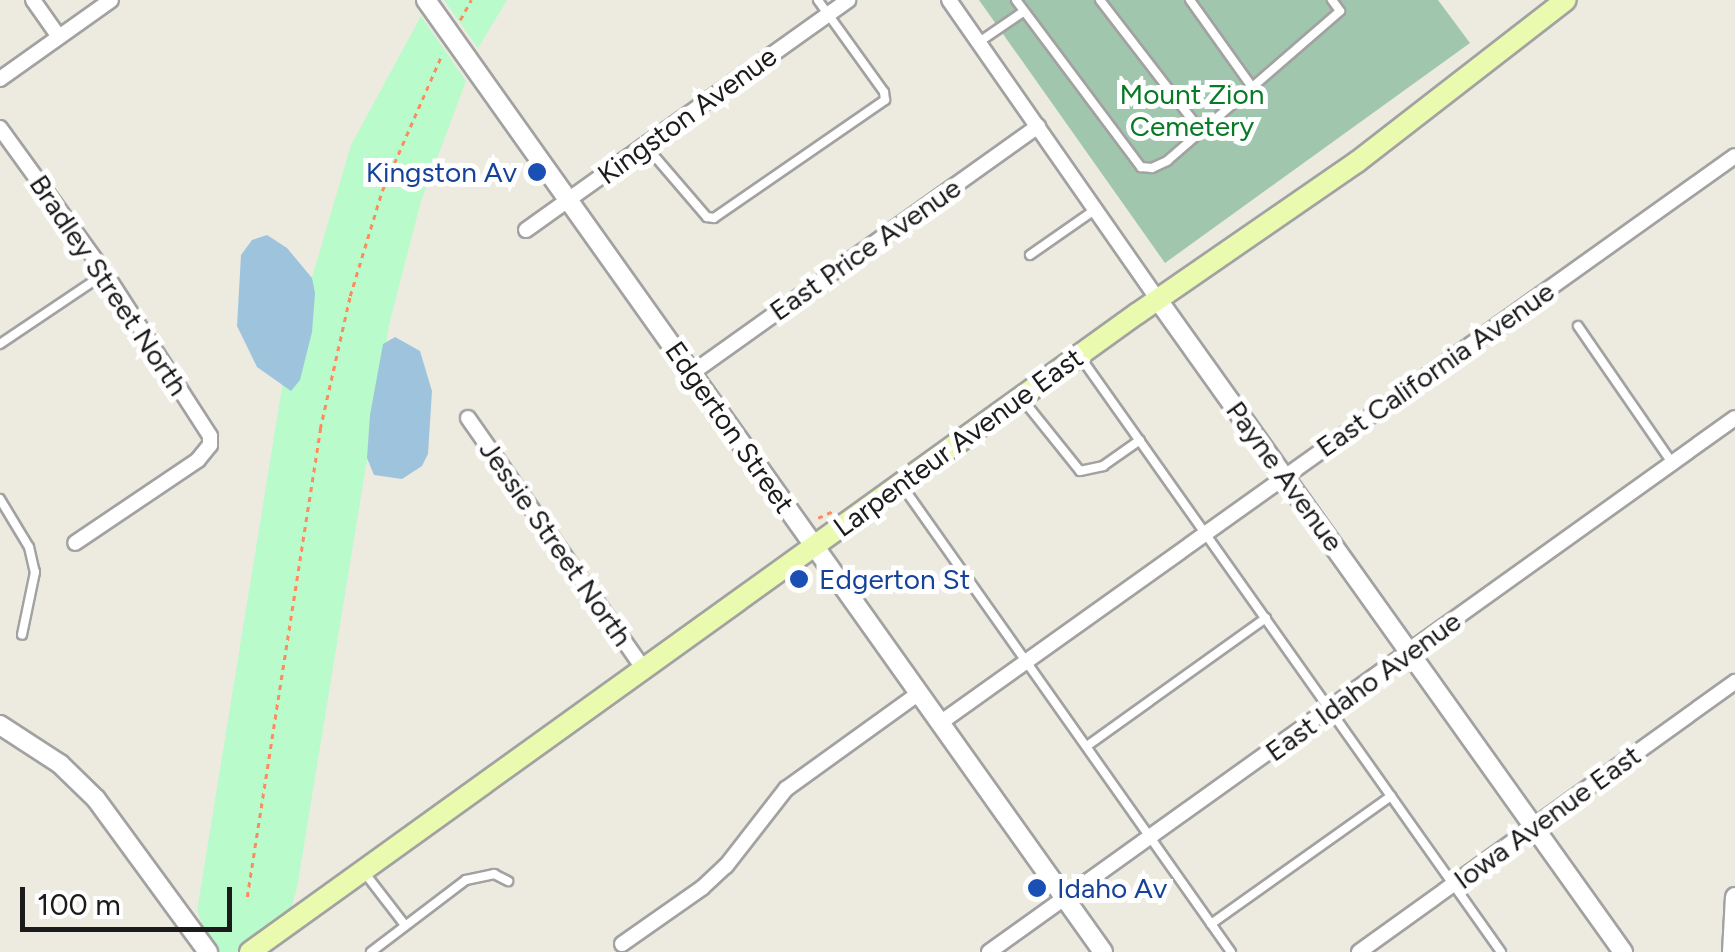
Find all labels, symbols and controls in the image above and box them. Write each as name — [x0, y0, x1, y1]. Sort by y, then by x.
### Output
street label: Kingston Avenue — [591, 39, 783, 191]
park label: Mount Zion Cemetery — [1120, 77, 1264, 143]
place label: Kingston Av — [366, 155, 517, 189]
marker: Kingston Av — [526, 161, 548, 183]
street label: Bradley Street North — [23, 168, 195, 402]
street label: East Price Avenue — [763, 171, 967, 327]
street label: East California Avenue — [1310, 274, 1560, 464]
street label: Edgerton Street — [658, 335, 802, 519]
street label: Larpenteur Avenue East — [827, 340, 1089, 544]
street label: Payne Avenue — [1219, 394, 1351, 558]
street label: Jessie Street North — [472, 434, 640, 652]
place label: Edgerton St — [819, 562, 970, 596]
marker: Edgerton St — [788, 568, 810, 590]
street label: East Idaho Avenue — [1259, 604, 1467, 768]
street label: Iowa Avenue East — [1447, 738, 1647, 896]
scale bar — [25, 867, 238, 929]
place label: Idaho Av — [1057, 871, 1167, 905]
marker: Idaho Av — [1026, 877, 1048, 899]
text: 100 m — [37, 886, 121, 923]

